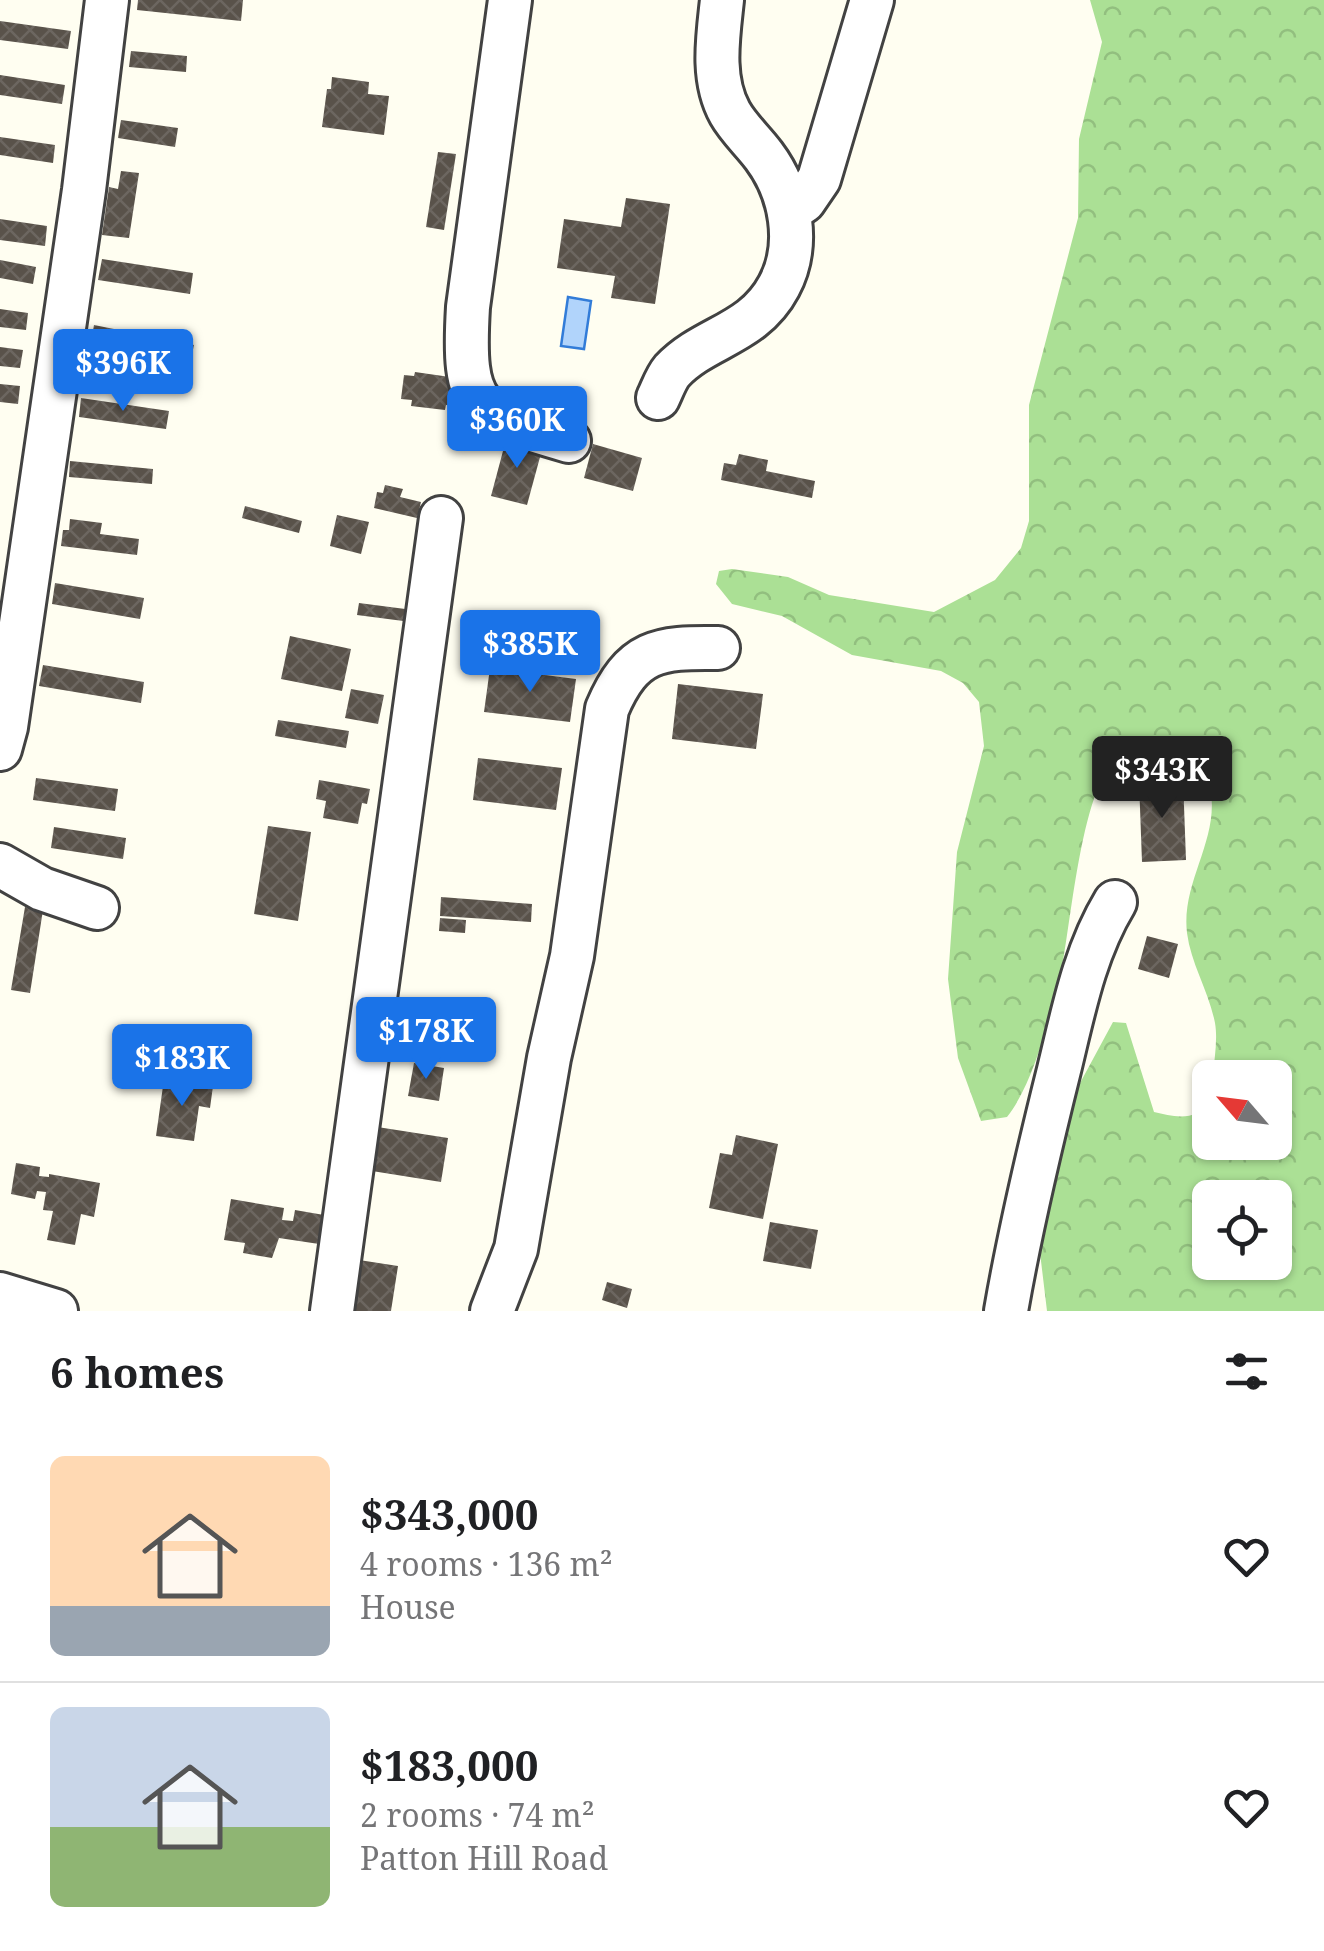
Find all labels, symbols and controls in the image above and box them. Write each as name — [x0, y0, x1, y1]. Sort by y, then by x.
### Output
pin: $396K — [53, 329, 193, 414]
text: $396K — [75, 340, 171, 383]
pin: $360K — [447, 386, 587, 471]
text: $360K — [469, 397, 565, 440]
pin: $385K — [460, 610, 600, 695]
text: $385K — [482, 621, 578, 664]
pin: $343K — [1092, 736, 1232, 821]
text: $343K — [1114, 747, 1210, 790]
pin: $178K — [356, 997, 496, 1082]
text: $178K — [378, 1008, 474, 1051]
pin: $183K — [112, 1024, 252, 1109]
text: $183K — [134, 1035, 230, 1078]
north arrow — [1192, 1060, 1292, 1160]
map controls — [1192, 1060, 1292, 1280]
button: locate — [1192, 1180, 1292, 1280]
text: 6 homes — [50, 1343, 224, 1400]
icon: filters — [1219, 1344, 1274, 1399]
text: $343,000 — [360, 1485, 538, 1542]
icon: home — [130, 1496, 250, 1616]
icon: heart — [1219, 1529, 1274, 1584]
text: 4 rooms · 136 m² — [360, 1542, 613, 1585]
text: House — [360, 1585, 456, 1628]
text: $183,000 — [360, 1736, 538, 1793]
icon: home — [130, 1747, 250, 1867]
icon: heart — [1219, 1780, 1274, 1835]
text: 2 rooms · 74 m² — [360, 1793, 595, 1836]
text: Patton Hill Road — [360, 1836, 608, 1879]

